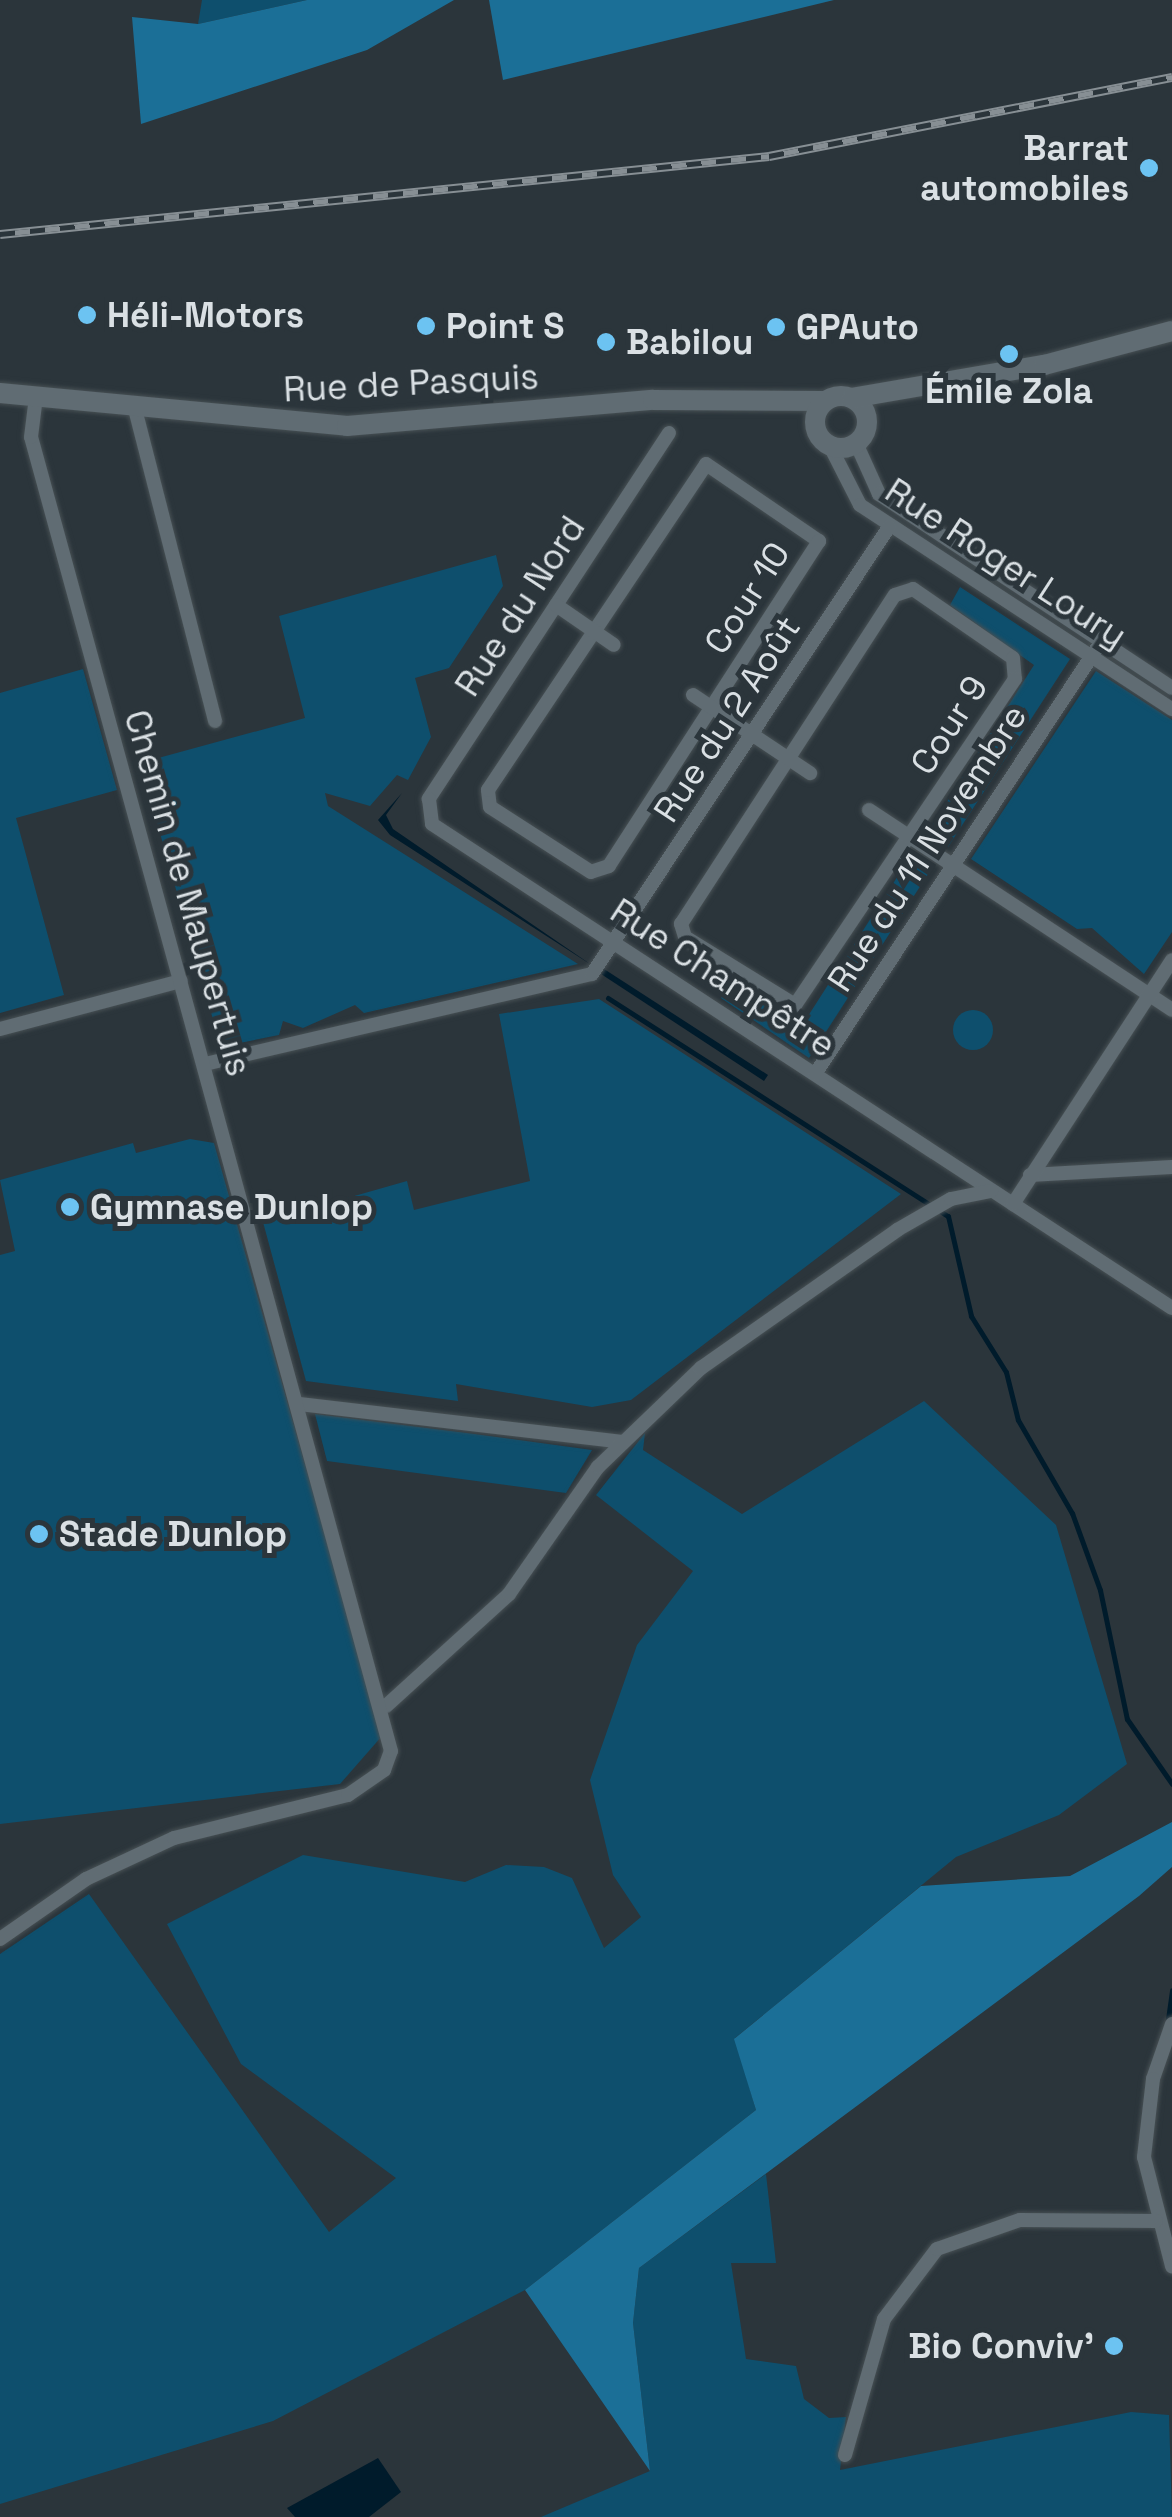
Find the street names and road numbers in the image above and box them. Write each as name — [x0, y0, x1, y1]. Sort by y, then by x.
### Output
street label: Rue de Pasquis — [282, 355, 540, 411]
street label: Rue Roger Loury — [878, 469, 1134, 657]
street label: Rue du Nord — [446, 508, 594, 704]
street label: Cour 10 — [695, 534, 799, 662]
street label: Rue du 2 Août — [645, 608, 809, 830]
street label: Cour 9 — [902, 668, 996, 782]
street label: Rue du 11 Novembre — [819, 697, 1035, 999]
street label: Chemin de Maupertuis — [116, 705, 260, 1081]
street label: Rue Champêtre — [603, 890, 843, 1066]

